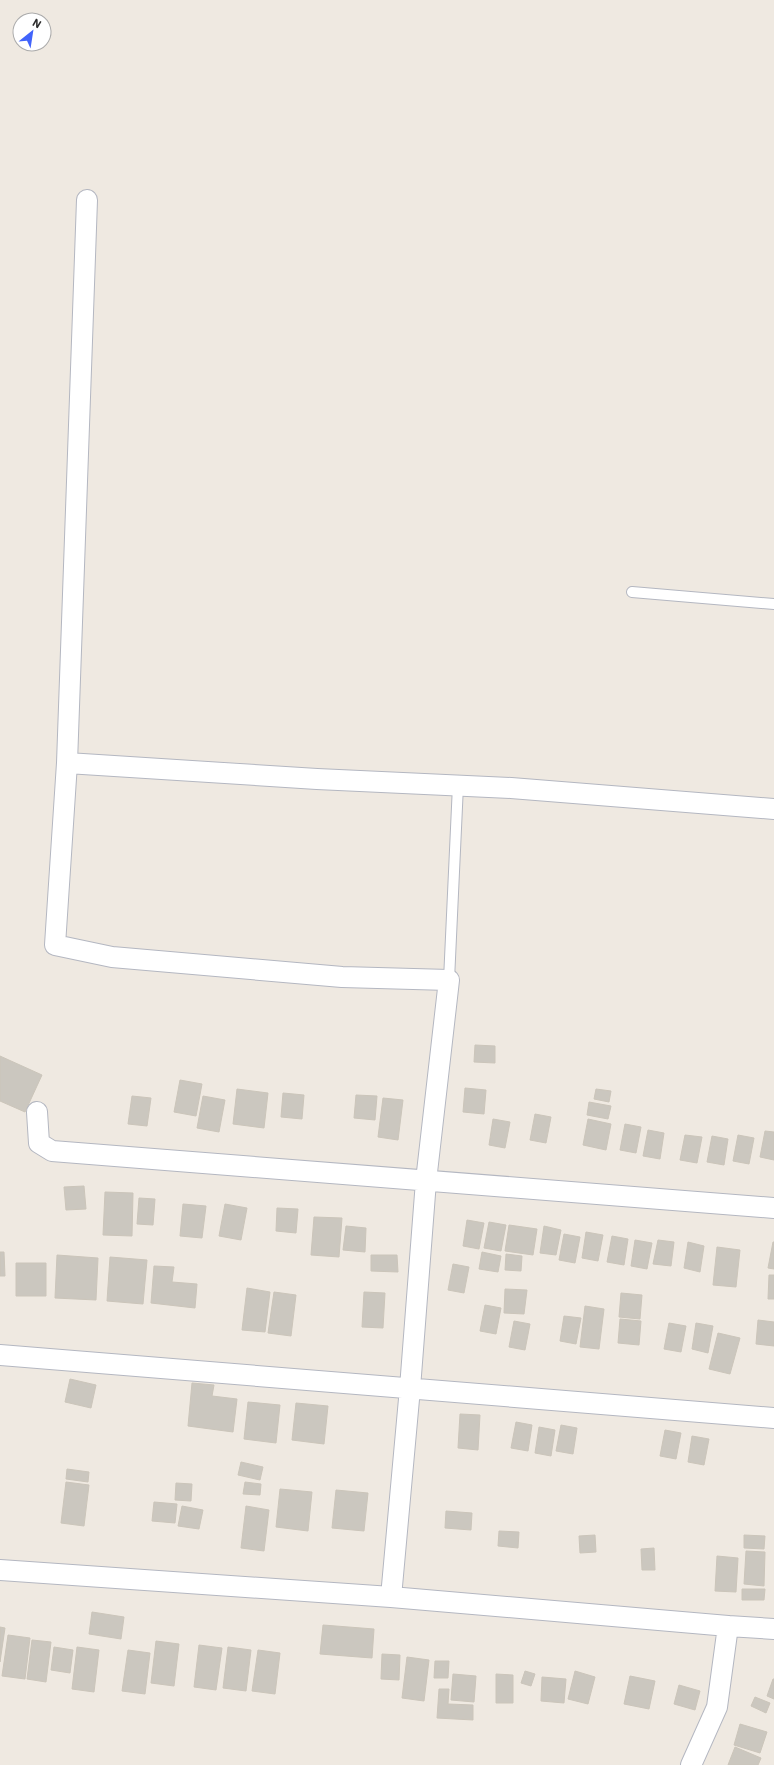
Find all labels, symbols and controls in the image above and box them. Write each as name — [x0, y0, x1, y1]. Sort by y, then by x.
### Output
north arrow — [12, 12, 52, 52]
text: N — [30, 15, 44, 31]

